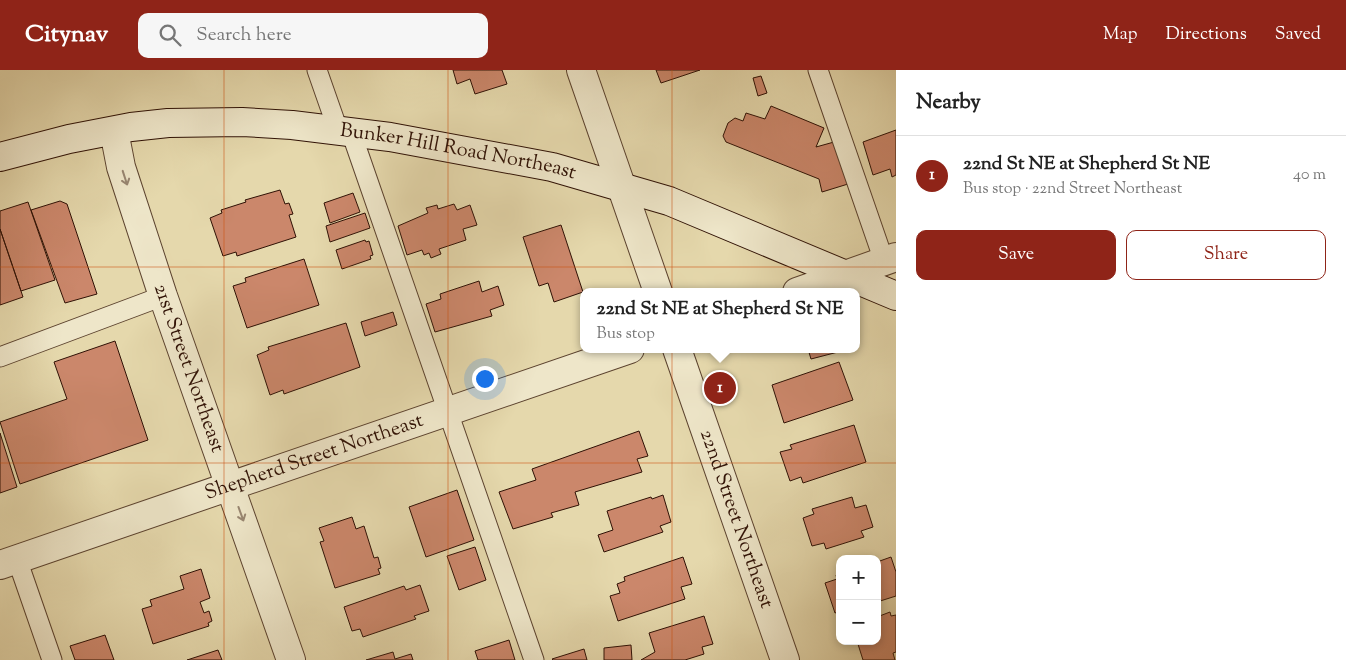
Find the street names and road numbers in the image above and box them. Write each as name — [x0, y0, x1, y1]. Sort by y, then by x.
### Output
street label: Bunker Hill Road Northeast — [338, 116, 580, 188]
street label: 21st Street Northeast — [146, 280, 232, 457]
street label: Shepherd Street Northeast — [201, 406, 427, 508]
street label: 22nd Street Northeast — [692, 426, 781, 613]

